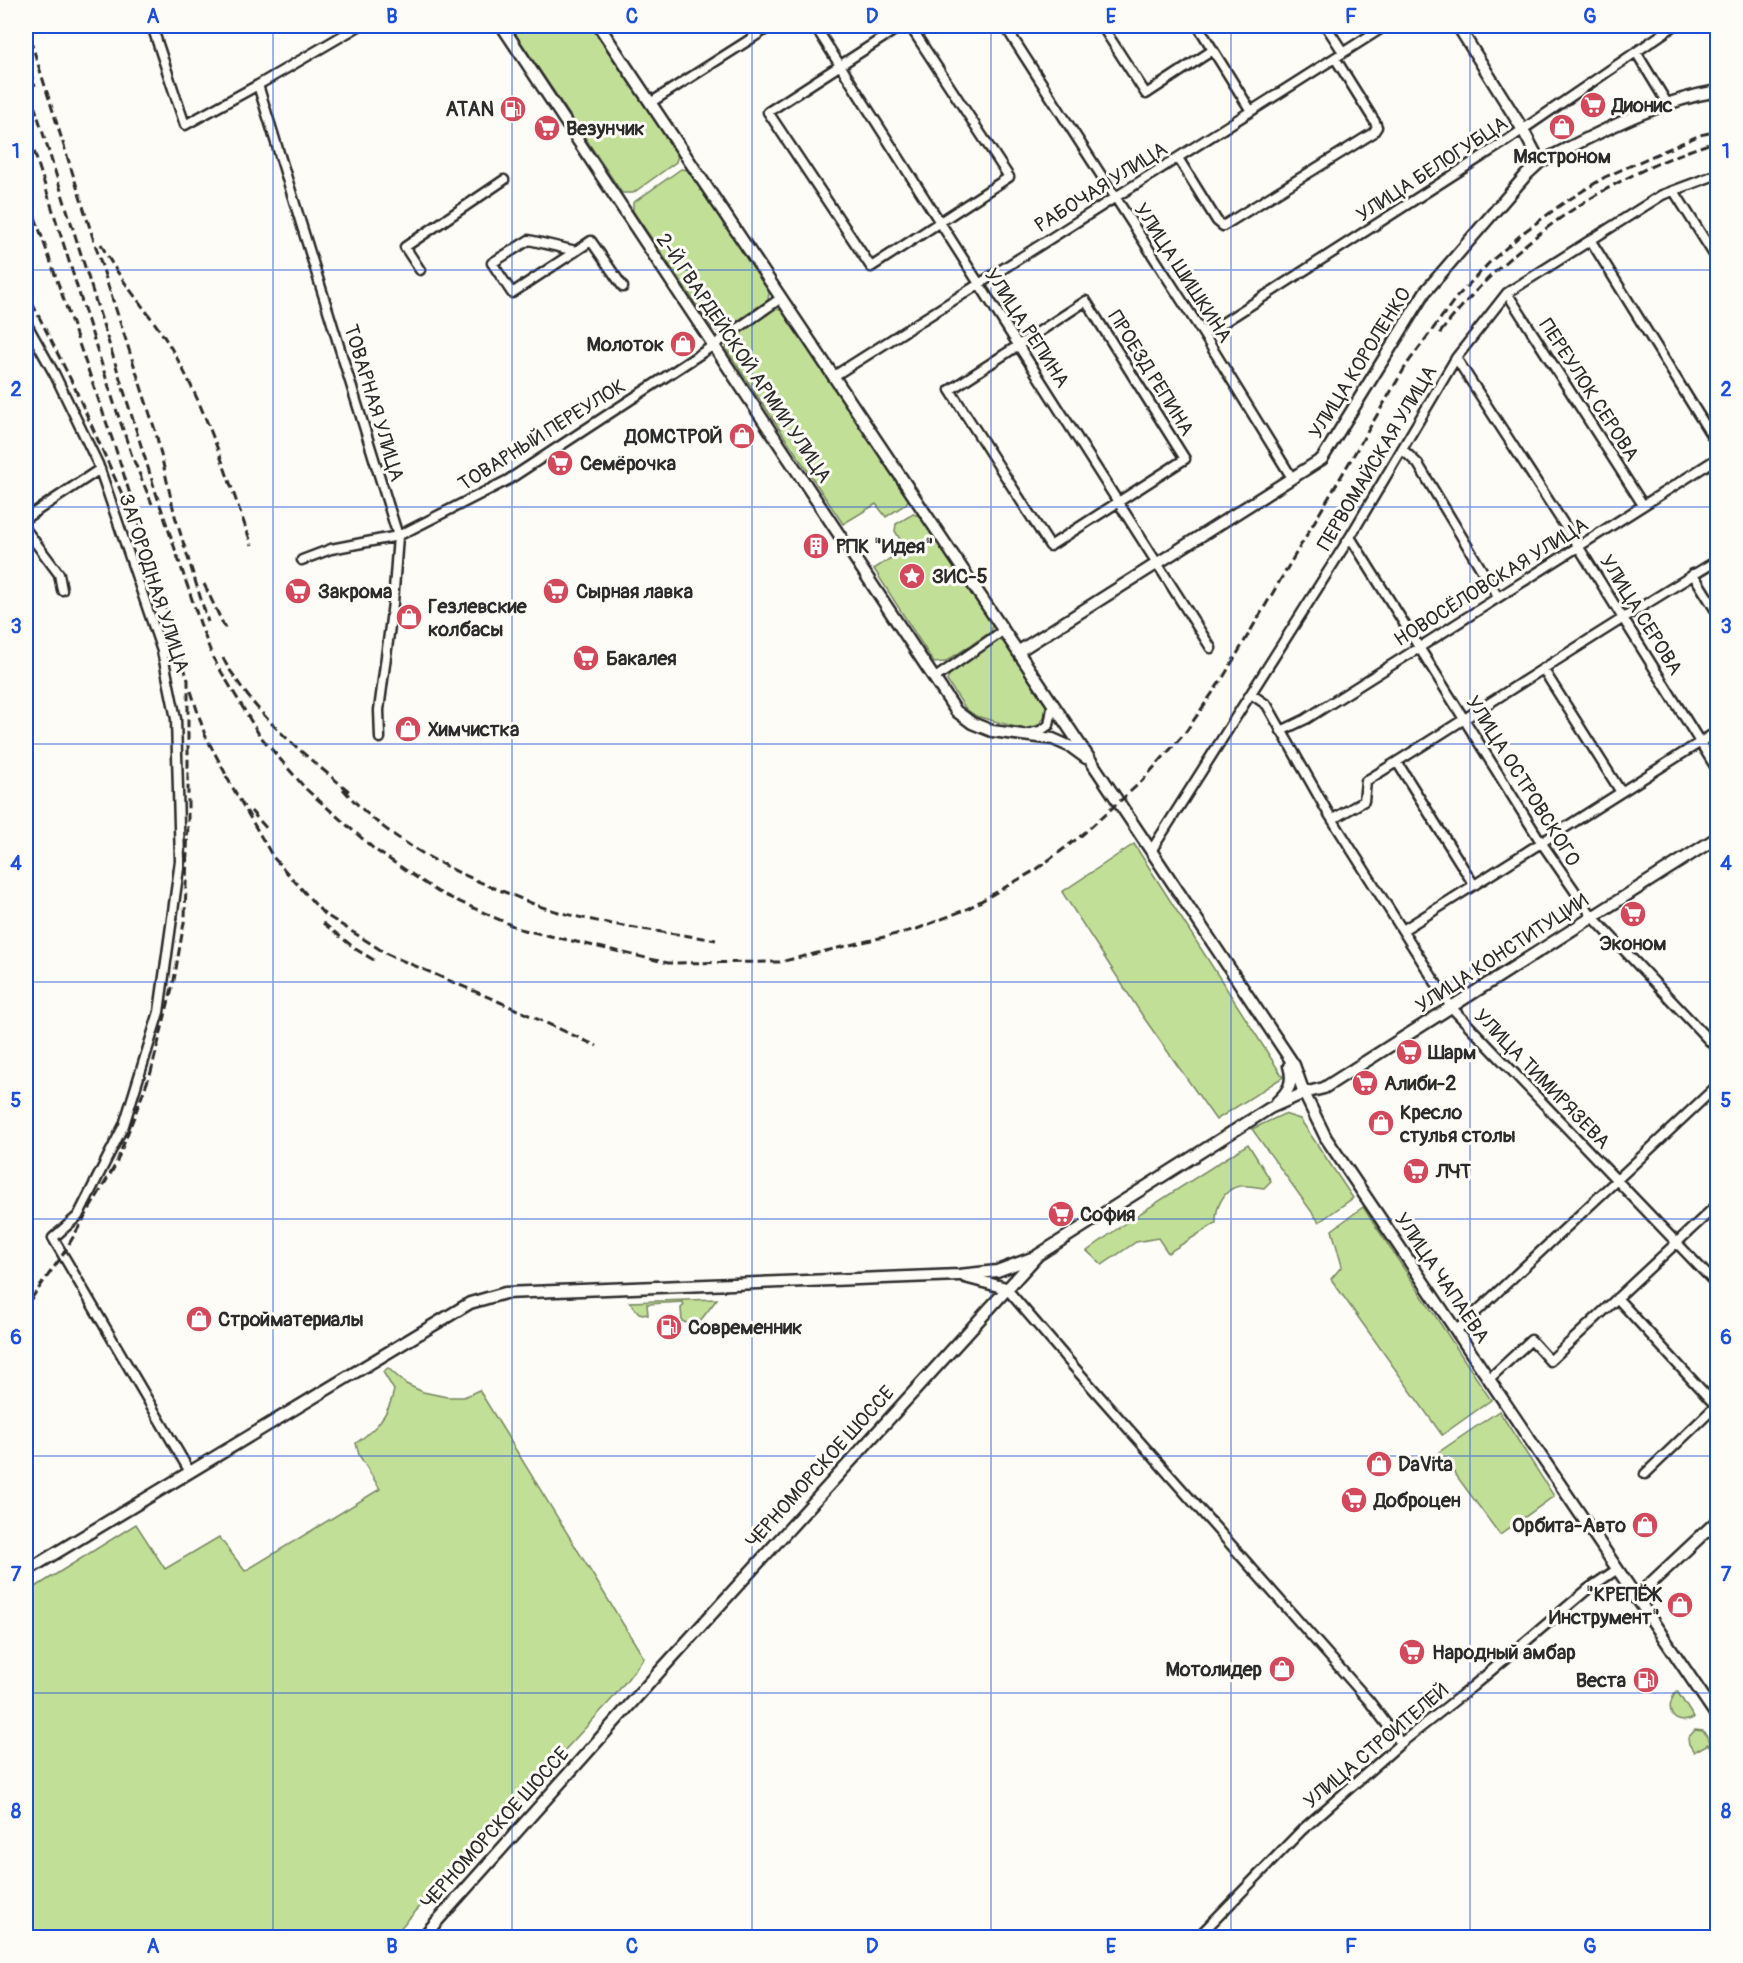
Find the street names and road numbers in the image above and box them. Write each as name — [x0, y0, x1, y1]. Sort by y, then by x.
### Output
street label: УЛИЦА БЕЛОГУБЦА — [1352, 111, 1512, 227]
street label: РАБОЧАЯ УЛИЦА — [1030, 136, 1172, 238]
street label: УЛИЦА ШИШКИНА — [1129, 199, 1237, 347]
street label: 2-Й ГВАРДЕЙСКОЙ АРМИИ УЛИЦА — [651, 228, 837, 488]
street label: УЛИЦА РЕПИНА — [979, 264, 1075, 392]
street label: УЛИЦА КОРОЛЕНКО — [1303, 283, 1417, 443]
street label: ПРОЕЗД РЕПИНА — [1102, 306, 1200, 440]
street label: ПЕРЕУЛОК СЕРОВА — [1534, 314, 1644, 466]
street label: ТОВАРНАЯ УЛИЦА — [338, 322, 410, 485]
street label: ПЕРВОМАЙСКАЯ УЛИЦА — [1312, 361, 1442, 555]
street label: ТОВАРНЫЙ ПЕРЕУЛОК — [454, 373, 630, 497]
street label: ЗАГОРОДНАЯ УЛИЦА — [113, 490, 195, 676]
street label: НОВОСЁЛОВСКАЯ УЛИЦА — [1389, 512, 1593, 652]
street label: УЛИЦА СЕРОВА — [1594, 550, 1688, 680]
street label: УЛИЦА ОСТРОВСКОГО — [1460, 691, 1586, 871]
street label: УЛИЦА КОНСТИТУЦИИ — [1411, 888, 1593, 1018]
street label: УЛИЦА ТИМИРЯЗЕВА — [1469, 1004, 1615, 1154]
street label: УЛИЦА ЧАПАЕВА — [1389, 1208, 1495, 1348]
street label: ЧЕРНОМОРСКОЕ ШОССЕ — [740, 1381, 900, 1553]
street label: УЛИЦА СТРОИТЕЛЕЙ — [1298, 1678, 1454, 1814]
street label: ЧЕРНОМОРСКОЕ ШОССЕ — [415, 1742, 575, 1914]

